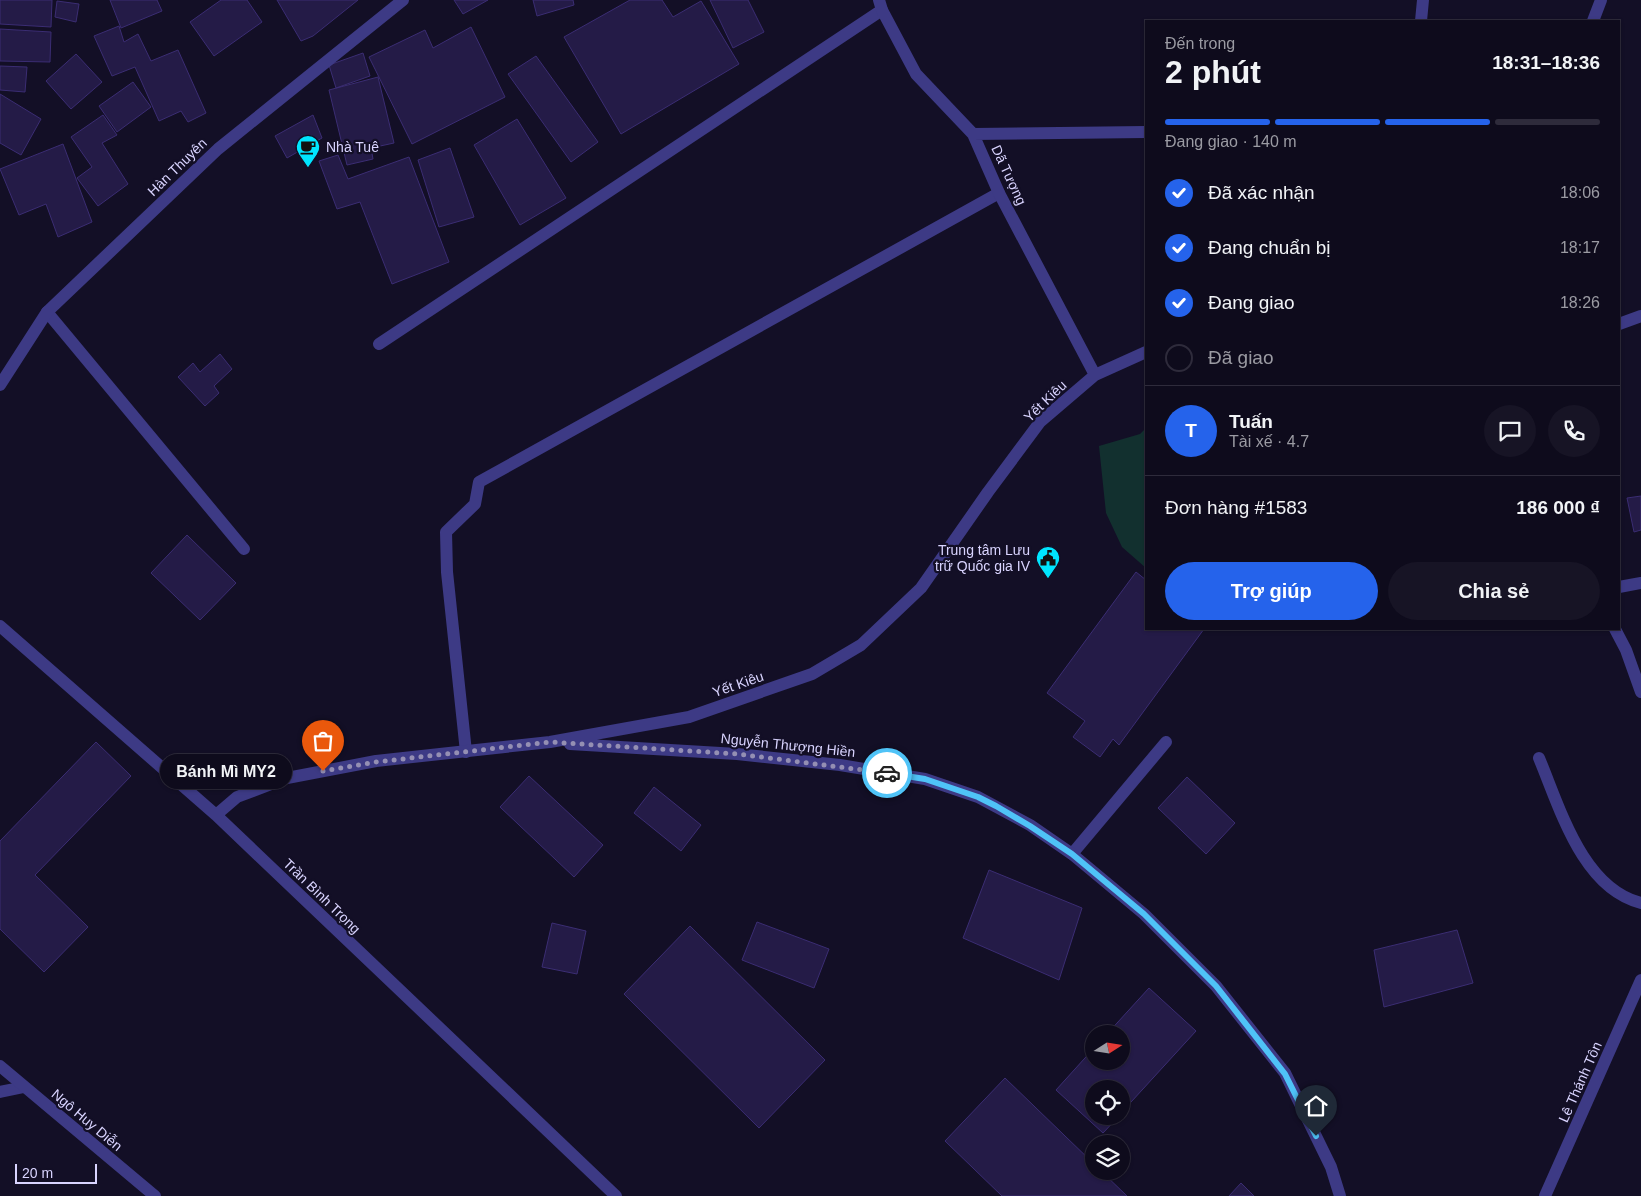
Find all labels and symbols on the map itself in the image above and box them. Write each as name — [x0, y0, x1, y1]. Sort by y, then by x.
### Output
cafe icon: Nhà Tuê — [295, 134, 321, 168]
street label: Hàn Thuyên — [144, 135, 210, 199]
place label: Nhà Tuê — [326, 139, 379, 155]
street label: Dã Tượng — [988, 143, 1030, 207]
street label: Yết Kiêu — [1020, 377, 1070, 425]
place label: Trung tâm Lưu trữ Quốc gia IV — [935, 542, 1031, 574]
public building icon: Trung tâm Lưu trữ Quốc gia IV — [1035, 545, 1061, 579]
street label: Yết Kiêu — [710, 668, 766, 700]
pin — [302, 720, 344, 771]
street label: Nguyễn Thượng Hiền — [720, 730, 856, 760]
courier — [862, 748, 912, 798]
callout: Bánh Mì MY2 — [160, 754, 293, 788]
street label: Trần Bình Trọng — [280, 855, 364, 937]
north arrow — [1085, 1025, 1130, 1070]
street label: Lê Thánh Tôn — [1555, 1039, 1605, 1125]
pin — [1295, 1085, 1337, 1136]
street label: Ngô Huy Diễn — [48, 1086, 126, 1154]
scale bar — [15, 1161, 98, 1184]

